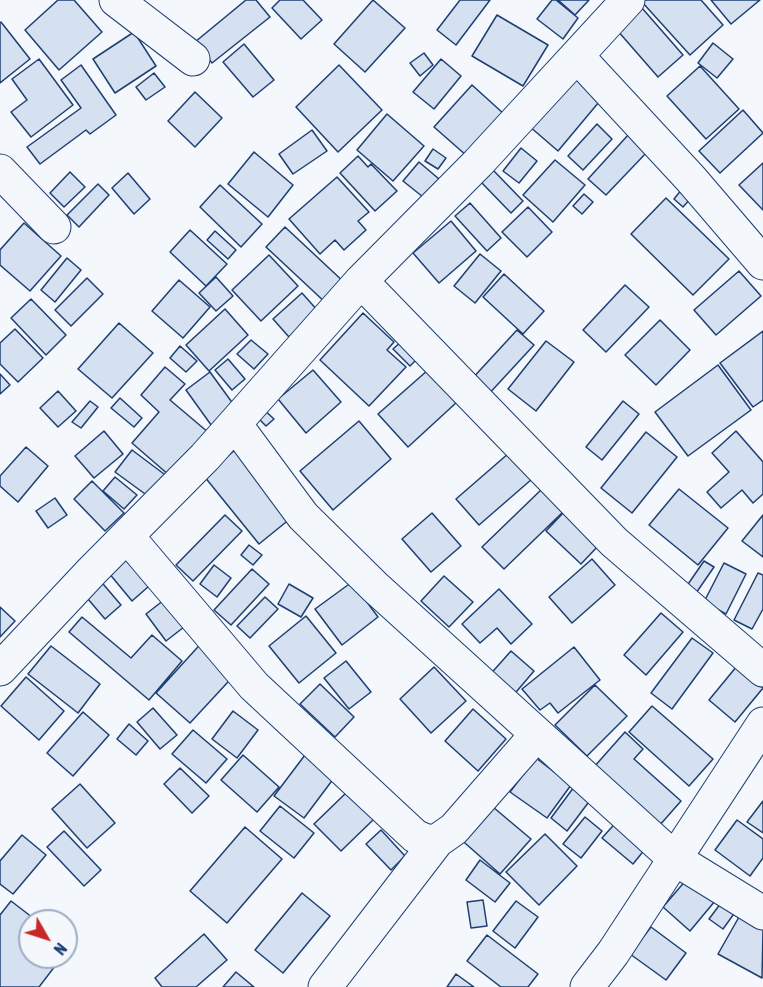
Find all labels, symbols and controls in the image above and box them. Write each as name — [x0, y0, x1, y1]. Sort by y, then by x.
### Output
north arrow — [18, 909, 78, 969]
text: N — [50, 940, 70, 958]

